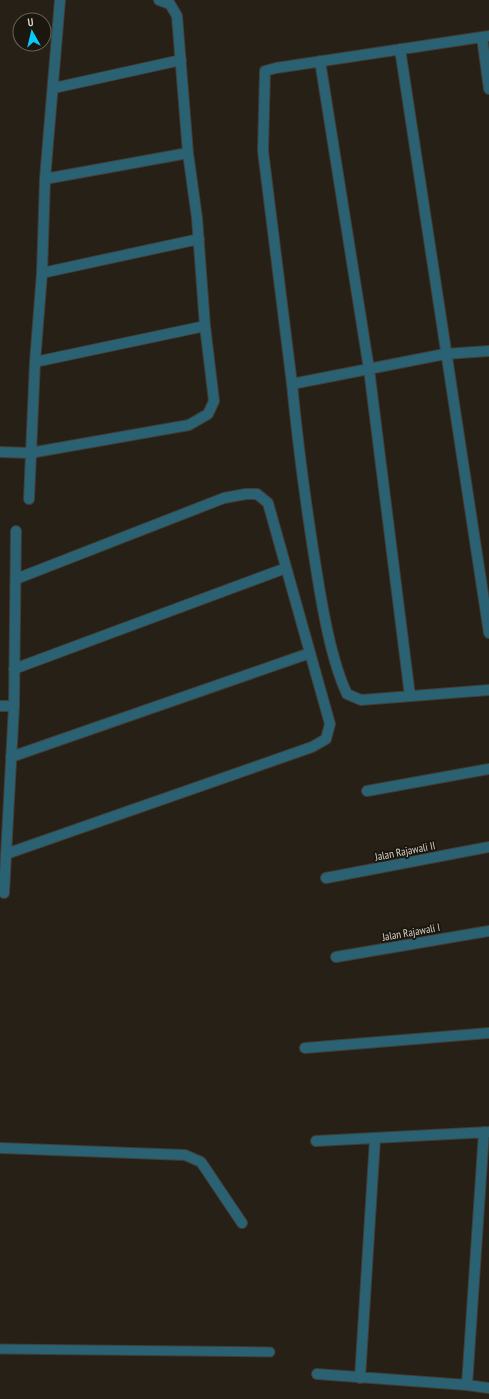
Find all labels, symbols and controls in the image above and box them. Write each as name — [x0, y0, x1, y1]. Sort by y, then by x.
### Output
north arrow — [12, 12, 52, 52]
text: U — [27, 15, 35, 29]
street label: Jalan Rajawali II — [373, 838, 436, 864]
street label: Jalan Rajawali I — [380, 920, 441, 944]

